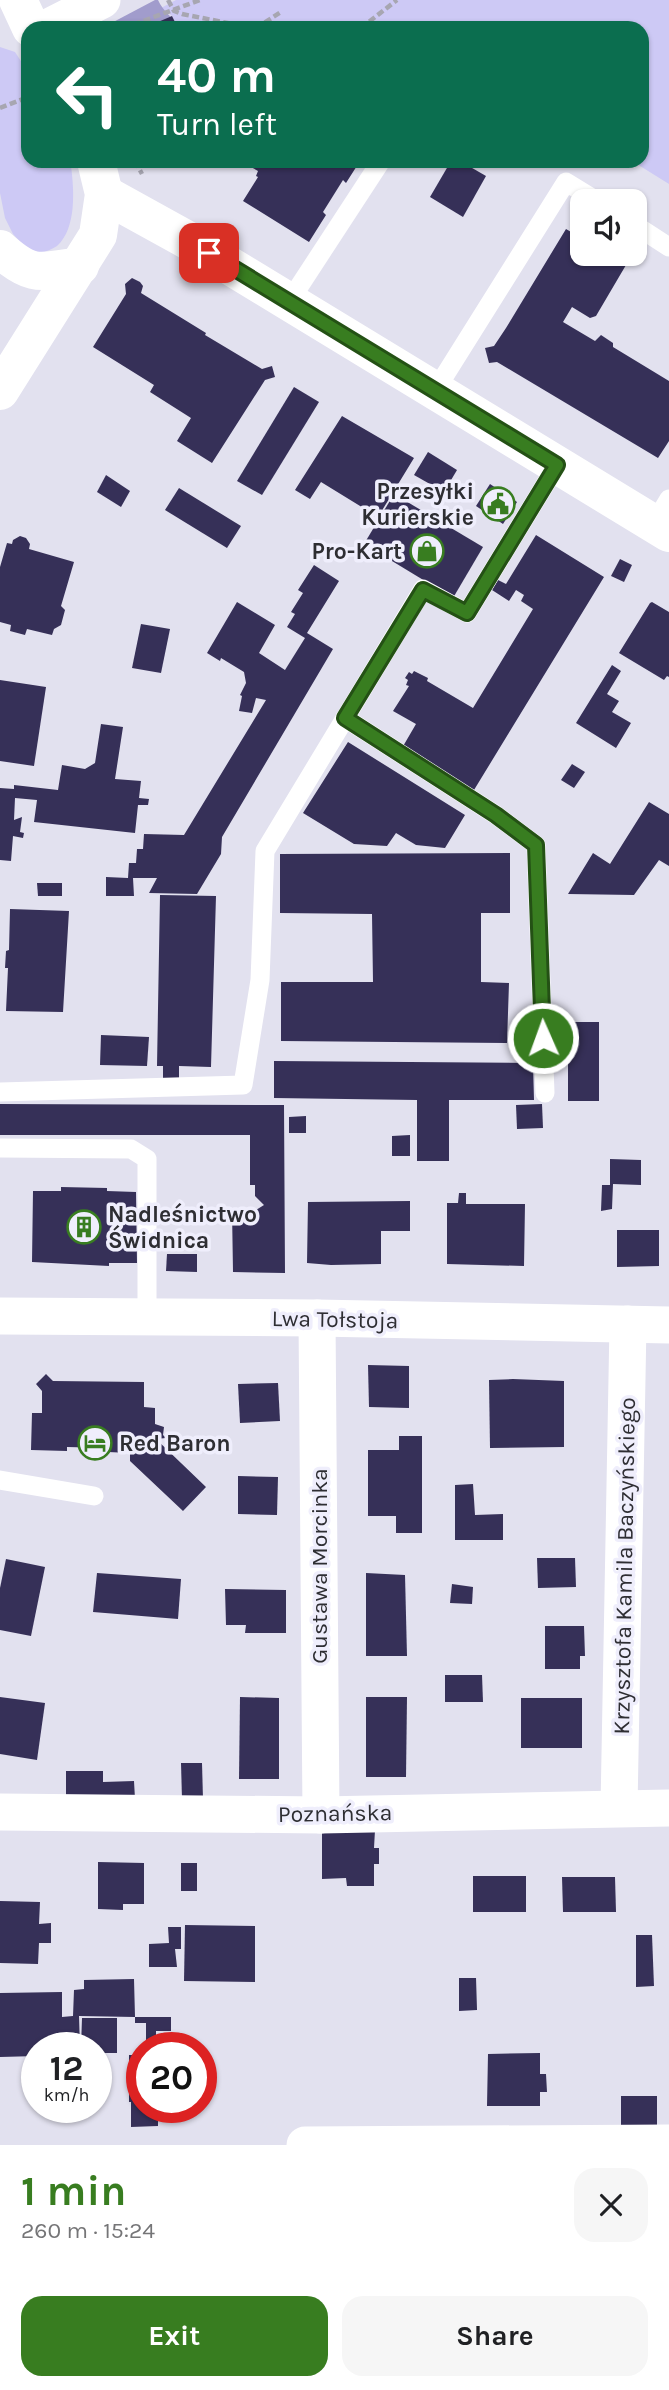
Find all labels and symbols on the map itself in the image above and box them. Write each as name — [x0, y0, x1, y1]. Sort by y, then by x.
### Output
pin — [179, 223, 239, 283]
place label: Przesyłki Kurierskie — [361, 478, 474, 531]
public building icon: Przesyłki Kurierskie — [479, 485, 517, 523]
shop icon: Pro-Kart — [408, 532, 446, 570]
place label: Pro-Kart — [311, 538, 402, 565]
position arrow — [506, 1001, 580, 1075]
place label: Nadleśnictwo Świdnica — [108, 1201, 257, 1254]
building icon: Nadleśnictwo Świdnica — [65, 1208, 103, 1246]
street label: Lwa Tołstoja — [271, 1305, 399, 1334]
street label: Krzysztofa Kamila Baczyńskiego — [608, 1397, 641, 1735]
hotel icon: Red Baron — [76, 1424, 114, 1462]
place label: Red Baron — [119, 1430, 231, 1457]
street label: Gustawa Morcinka — [306, 1468, 333, 1664]
street label: Poznańska — [278, 1799, 392, 1828]
speed limit sign: 20 — [126, 2032, 217, 2123]

